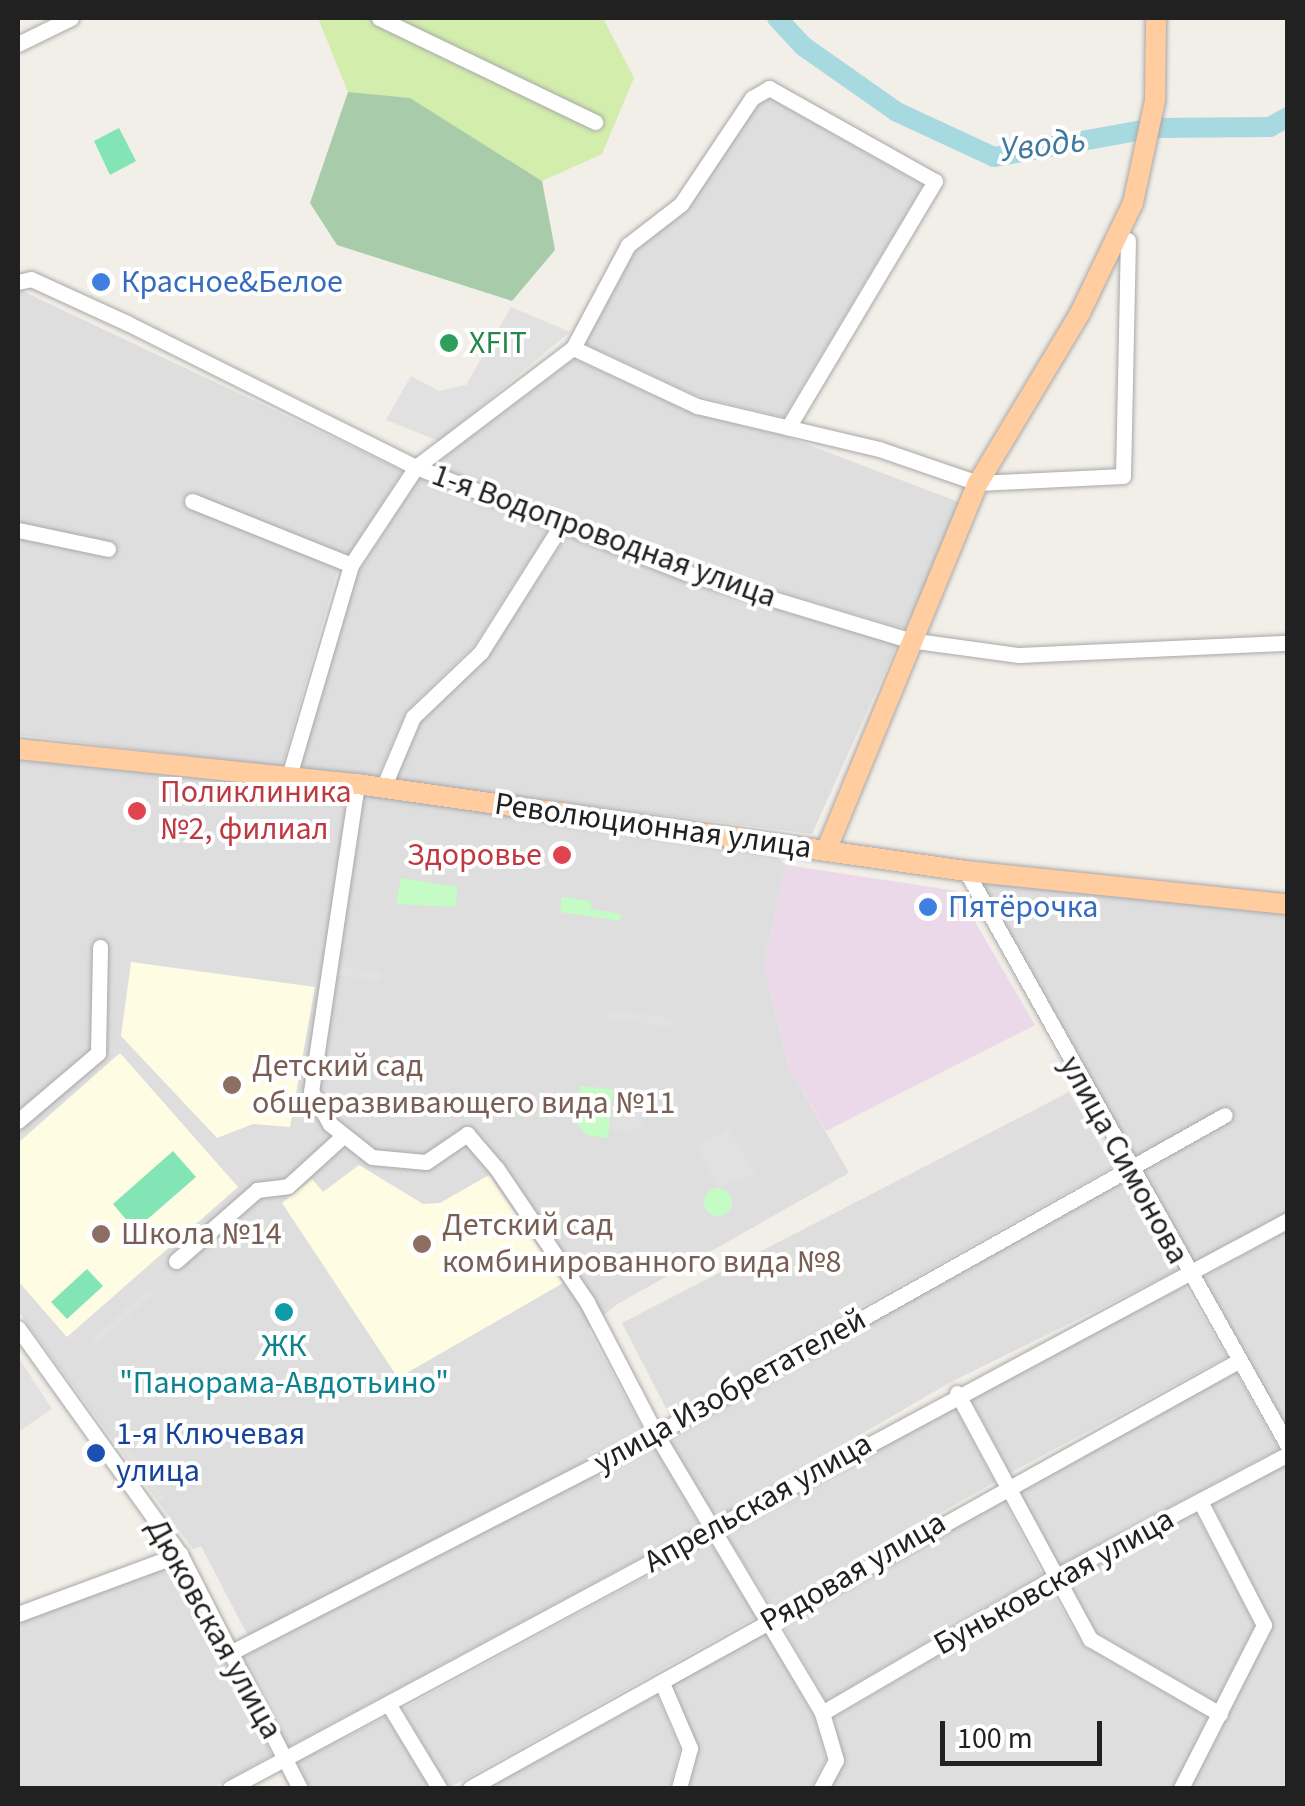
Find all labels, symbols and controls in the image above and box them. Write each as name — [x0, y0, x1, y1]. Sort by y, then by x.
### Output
water label: Уводь — [998, 119, 1088, 171]
place label: Красное&Белое — [121, 263, 343, 301]
marker: Красное&Белое — [90, 271, 112, 293]
place label: XFIT — [469, 324, 527, 362]
marker: XFIT — [438, 332, 460, 354]
street label: 1-я Водопроводная улица — [427, 456, 781, 616]
place label: Поликлиника №2, филиал — [160, 774, 352, 849]
street label: Революционная улица — [492, 785, 814, 867]
marker: Поликлиника №2, филиал — [124, 798, 150, 824]
place label: Здоровье — [407, 836, 542, 874]
marker: Здоровье — [551, 844, 573, 866]
place label: Пятёрочка — [948, 888, 1098, 926]
marker: Пятёрочка — [917, 896, 939, 918]
place label: Детский сад общеразвивающего вида №11 — [252, 1048, 676, 1123]
street label: улица Симонова — [1051, 1049, 1197, 1271]
marker: Детский сад общеразвивающего вида №11 — [221, 1074, 243, 1096]
place label: Детский сад комбинированного вида №8 — [442, 1207, 841, 1282]
place label: Школа №14 — [121, 1215, 282, 1253]
marker: Школа №14 — [90, 1223, 112, 1245]
marker: Детский сад комбинированного вида №8 — [411, 1233, 433, 1255]
street label: улица Изобретателей — [587, 1300, 873, 1482]
marker: ЖК "Панорама-Авдотьино" — [273, 1301, 295, 1323]
place label: ЖК "Панорама-Авдотьино" — [119, 1328, 449, 1403]
place label: 1-я Ключевая улица — [116, 1416, 305, 1491]
street label: Апрельская улица — [637, 1425, 879, 1581]
marker: 1-я Ключевая улица — [85, 1442, 107, 1464]
street label: Буньковская улица — [927, 1500, 1181, 1664]
street label: Рядовая улица — [754, 1503, 952, 1641]
street label: Дюковская улица — [138, 1512, 290, 1746]
scale bar — [945, 1701, 1108, 1763]
text: 100 m — [957, 1717, 1033, 1760]

